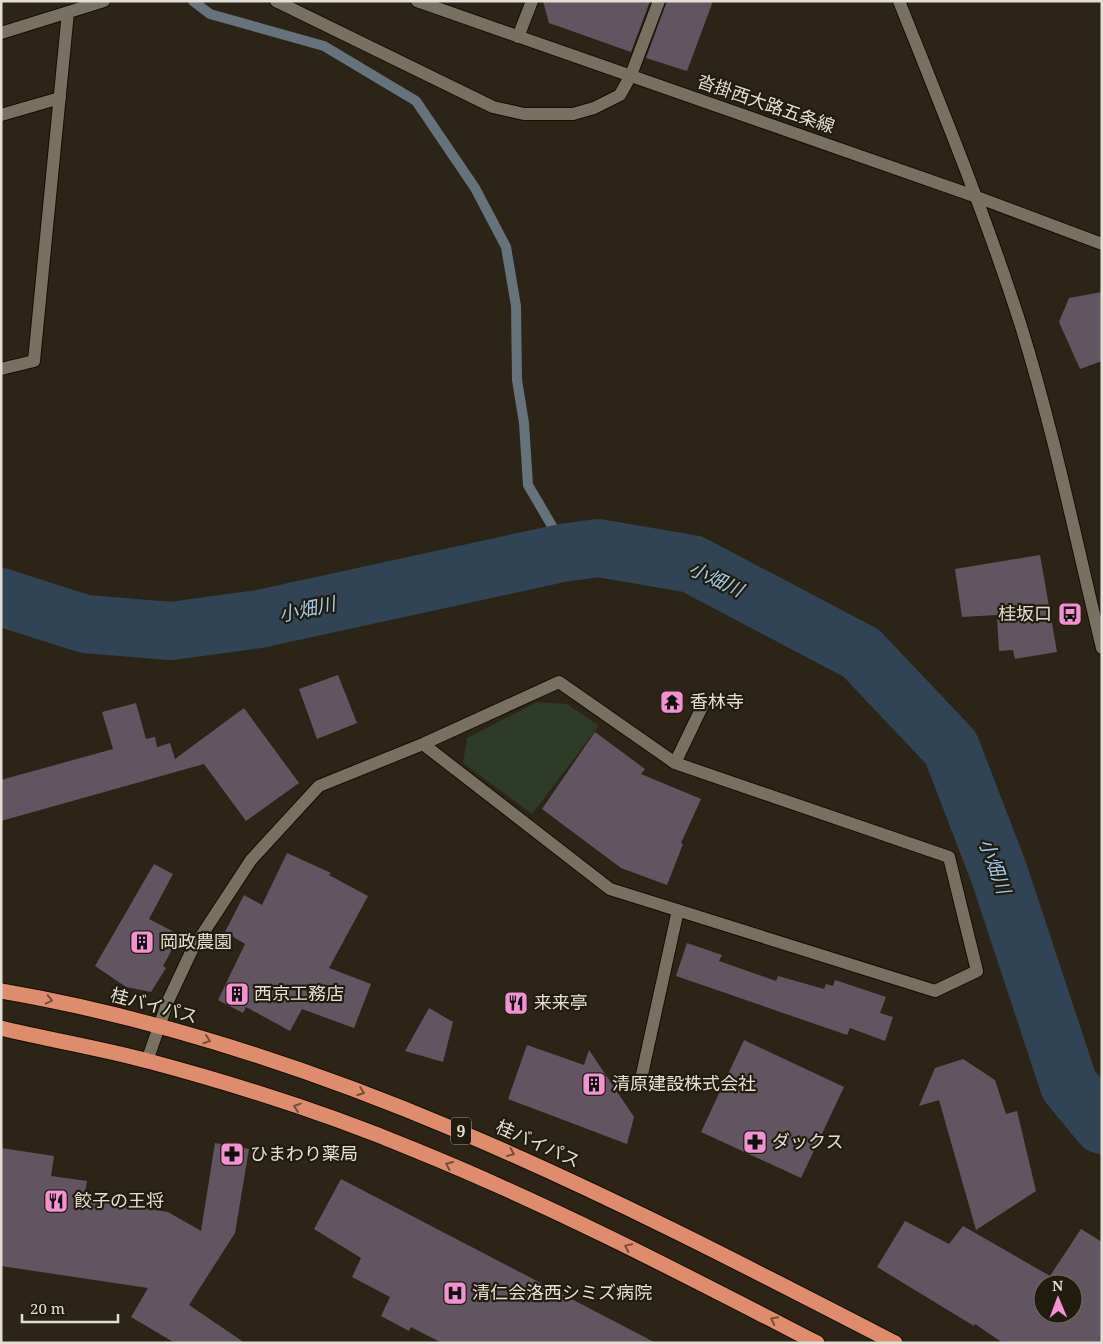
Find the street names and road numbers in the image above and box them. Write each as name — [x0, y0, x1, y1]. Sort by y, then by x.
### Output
street label: 沓掛西大路五条線 — [694, 68, 838, 138]
street label: 桂バイパス — [108, 982, 201, 1028]
street label: 桂バイパス — [493, 1114, 584, 1172]
road number: 9 — [451, 1118, 471, 1144]

